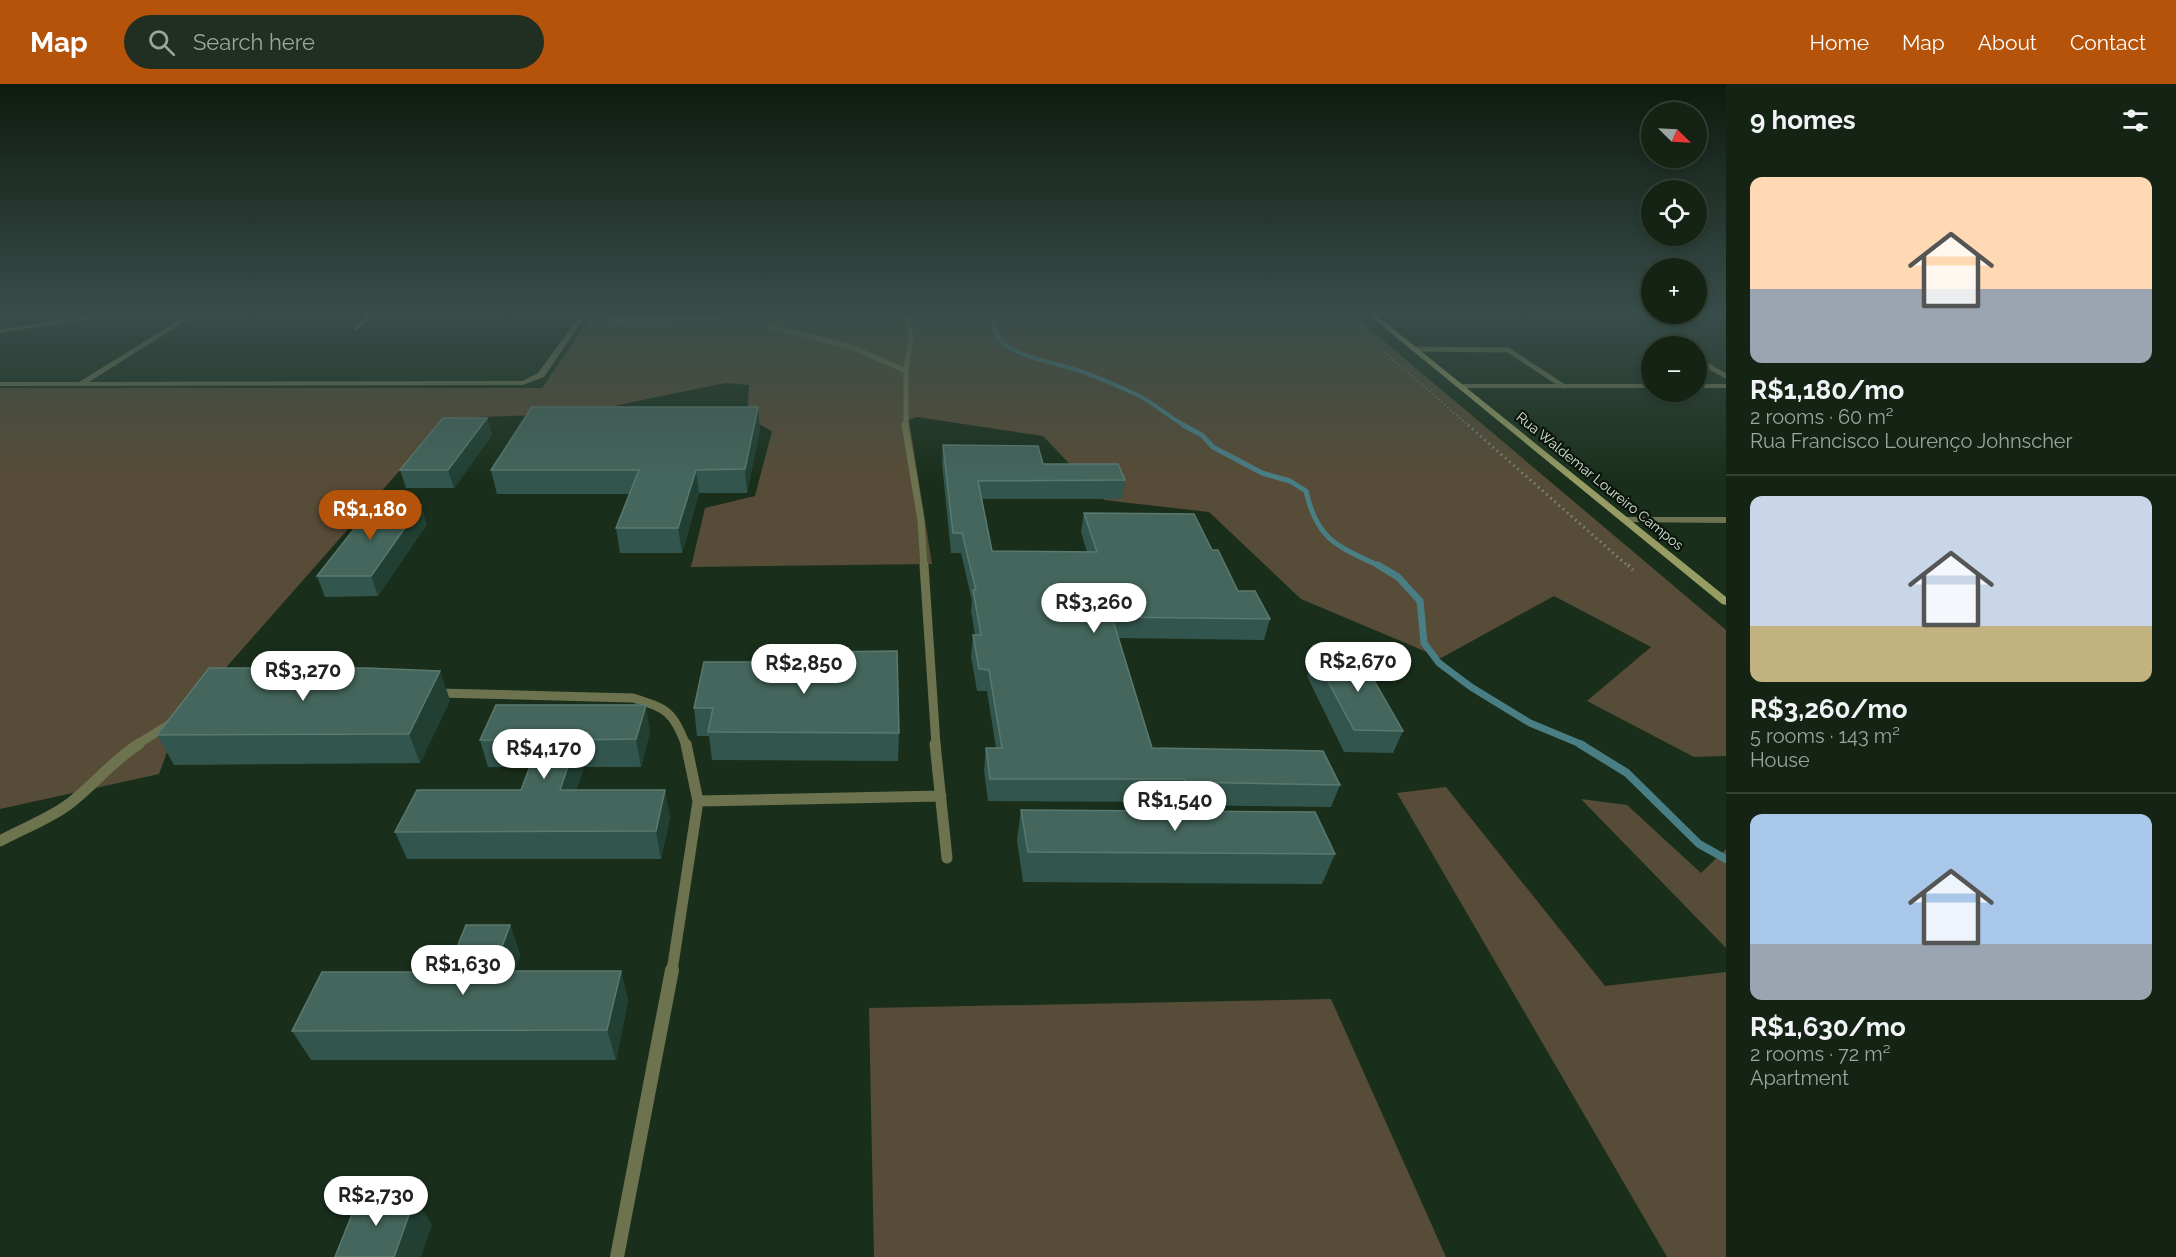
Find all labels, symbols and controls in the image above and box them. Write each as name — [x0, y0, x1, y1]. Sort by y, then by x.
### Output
search box — [124, 15, 544, 69]
text: Map — [30, 26, 88, 59]
icon: search — [145, 26, 178, 59]
text: Search here — [193, 29, 315, 55]
text: Home — [1810, 30, 1869, 55]
text: Map — [1902, 30, 1945, 55]
text: About — [1978, 30, 2037, 55]
text: Contact — [2070, 30, 2146, 55]
north arrow — [1641, 102, 1707, 168]
map controls — [1641, 102, 1707, 402]
icon: filters — [2119, 104, 2152, 137]
text: 9 homes — [1750, 105, 1856, 135]
button: locate — [1641, 180, 1707, 246]
icon: home — [1897, 216, 2005, 324]
button: + — [1641, 258, 1707, 324]
button: − — [1641, 336, 1707, 402]
text: R$1,180/mo — [1750, 375, 1904, 405]
text: 2 rooms · 60 m² — [1750, 405, 1894, 429]
street label: Rua Waldemar Loureiro Campos — [1513, 409, 1687, 553]
text: Rua Francisco Lourenço Johnscher — [1750, 429, 2073, 453]
pin: R$1,180 — [315, 490, 425, 541]
text: R$1,180 — [333, 497, 407, 521]
icon: home — [1897, 535, 2005, 643]
pin: R$3,260 — [1039, 583, 1149, 634]
text: R$3,260 — [1055, 590, 1133, 614]
pin: R$2,670 — [1303, 642, 1413, 693]
pin: R$2,850 — [749, 644, 859, 695]
text: R$2,670 — [1319, 649, 1397, 673]
pin: R$3,270 — [248, 651, 358, 702]
text: R$2,850 — [765, 651, 843, 675]
text: R$3,270 — [265, 658, 341, 682]
text: R$3,260/mo — [1750, 694, 1908, 724]
text: 5 rooms · 143 m² — [1750, 724, 1900, 748]
pin: R$4,170 — [489, 729, 599, 780]
text: R$4,170 — [506, 736, 582, 760]
text: House — [1750, 748, 1810, 772]
pin: R$1,540 — [1120, 781, 1230, 832]
text: R$1,540 — [1137, 788, 1213, 812]
icon: home — [1897, 853, 2005, 961]
pin: R$1,630 — [408, 945, 518, 996]
text: R$1,630 — [425, 952, 501, 976]
text: R$1,630/mo — [1750, 1012, 1906, 1042]
text: 2 rooms · 72 m² — [1750, 1042, 1890, 1066]
text: Apartment — [1750, 1066, 1849, 1090]
pin: R$2,730 — [321, 1176, 431, 1227]
text: R$2,730 — [338, 1183, 414, 1207]

